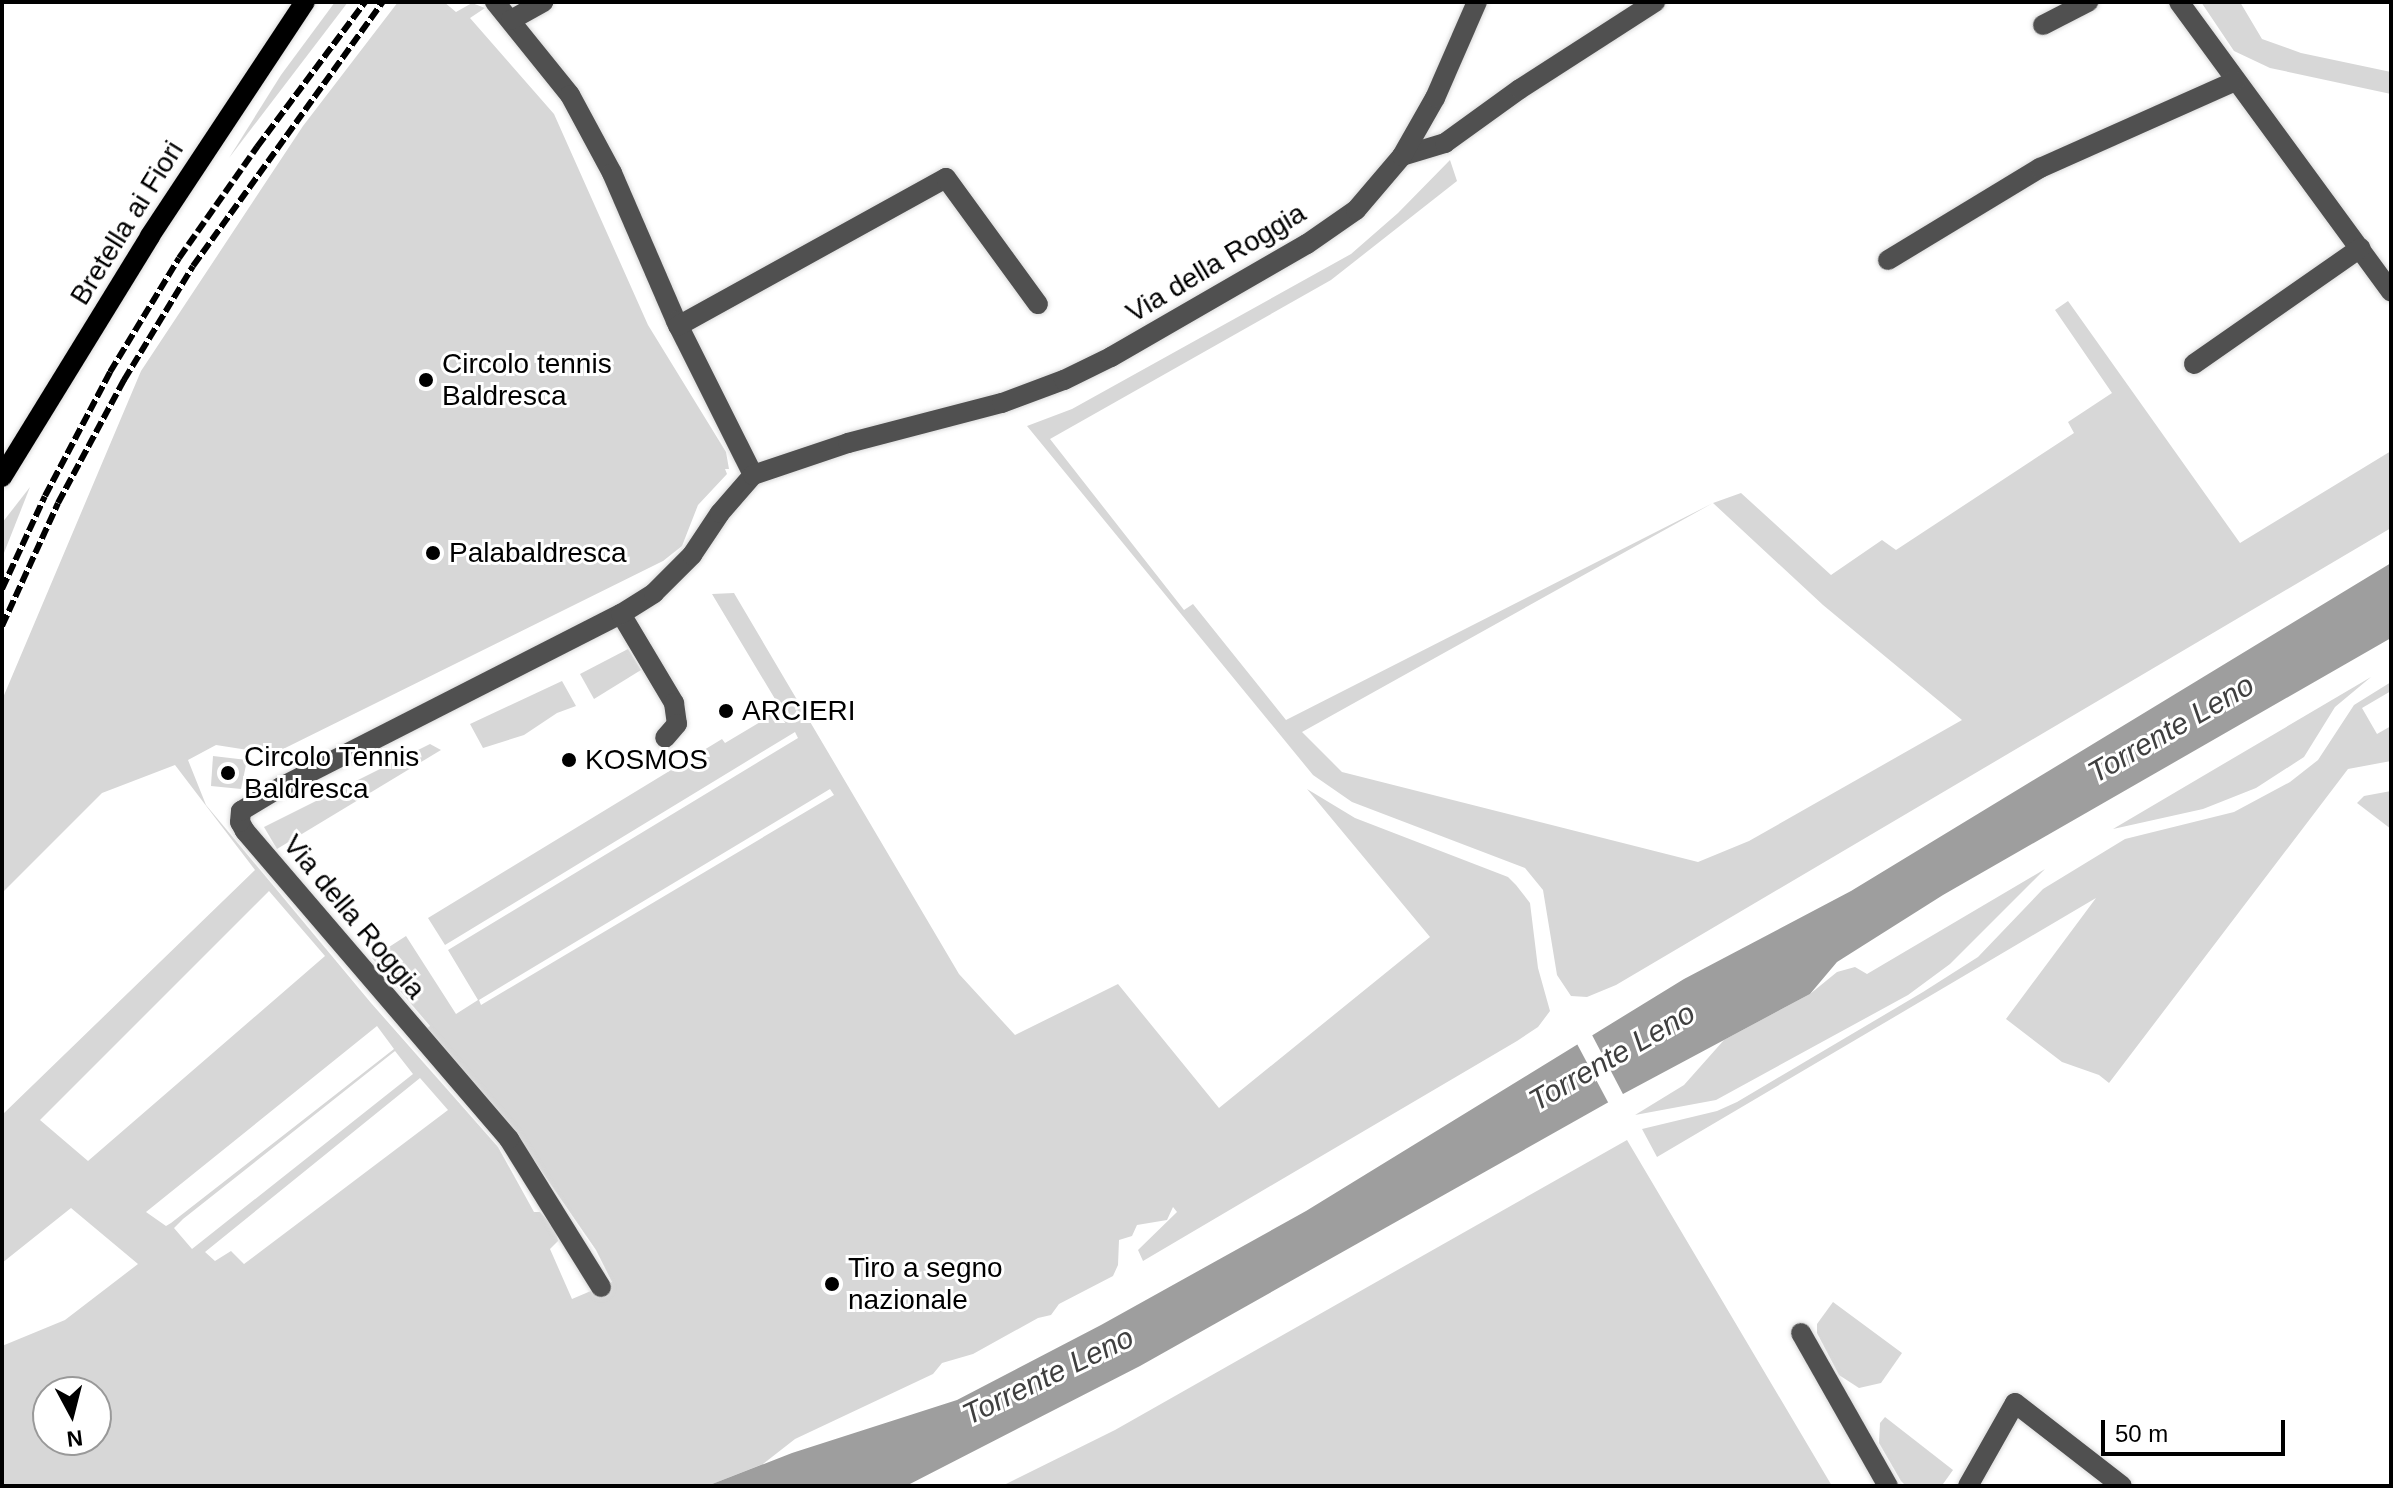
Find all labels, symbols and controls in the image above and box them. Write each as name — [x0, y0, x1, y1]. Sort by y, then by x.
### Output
street label: Bretella ai Fiori — [63, 135, 191, 311]
street label: Via della Roggia — [1120, 196, 1312, 330]
place label: Circolo tennis Baldresca — [442, 347, 612, 413]
marker: Circolo tennis Baldresca — [417, 371, 435, 389]
place label: Palabaldresca — [449, 536, 626, 570]
marker: Palabaldresca — [424, 544, 442, 562]
water label: Torrente Leno — [2082, 667, 2260, 791]
place label: ARCIERI — [742, 694, 856, 728]
marker: ARCIERI — [717, 702, 735, 720]
place label: Circolo Tennis Baldresca — [244, 740, 420, 806]
place label: KOSMOS — [585, 743, 708, 777]
marker: KOSMOS — [560, 751, 578, 769]
marker: Circolo Tennis Baldresca — [219, 764, 237, 782]
street label: Via della Roggia — [276, 828, 432, 1006]
water label: Torrente Leno — [1523, 995, 1701, 1119]
place label: Tiro a segno nazionale — [848, 1251, 1003, 1317]
marker: Tiro a segno nazionale — [823, 1275, 841, 1293]
water label: Torrente Leno — [957, 1319, 1139, 1433]
north arrow — [32, 1376, 112, 1456]
scale bar — [2105, 1404, 2289, 1454]
text: 50 m — [2115, 1420, 2168, 1447]
text: N — [65, 1425, 84, 1452]

